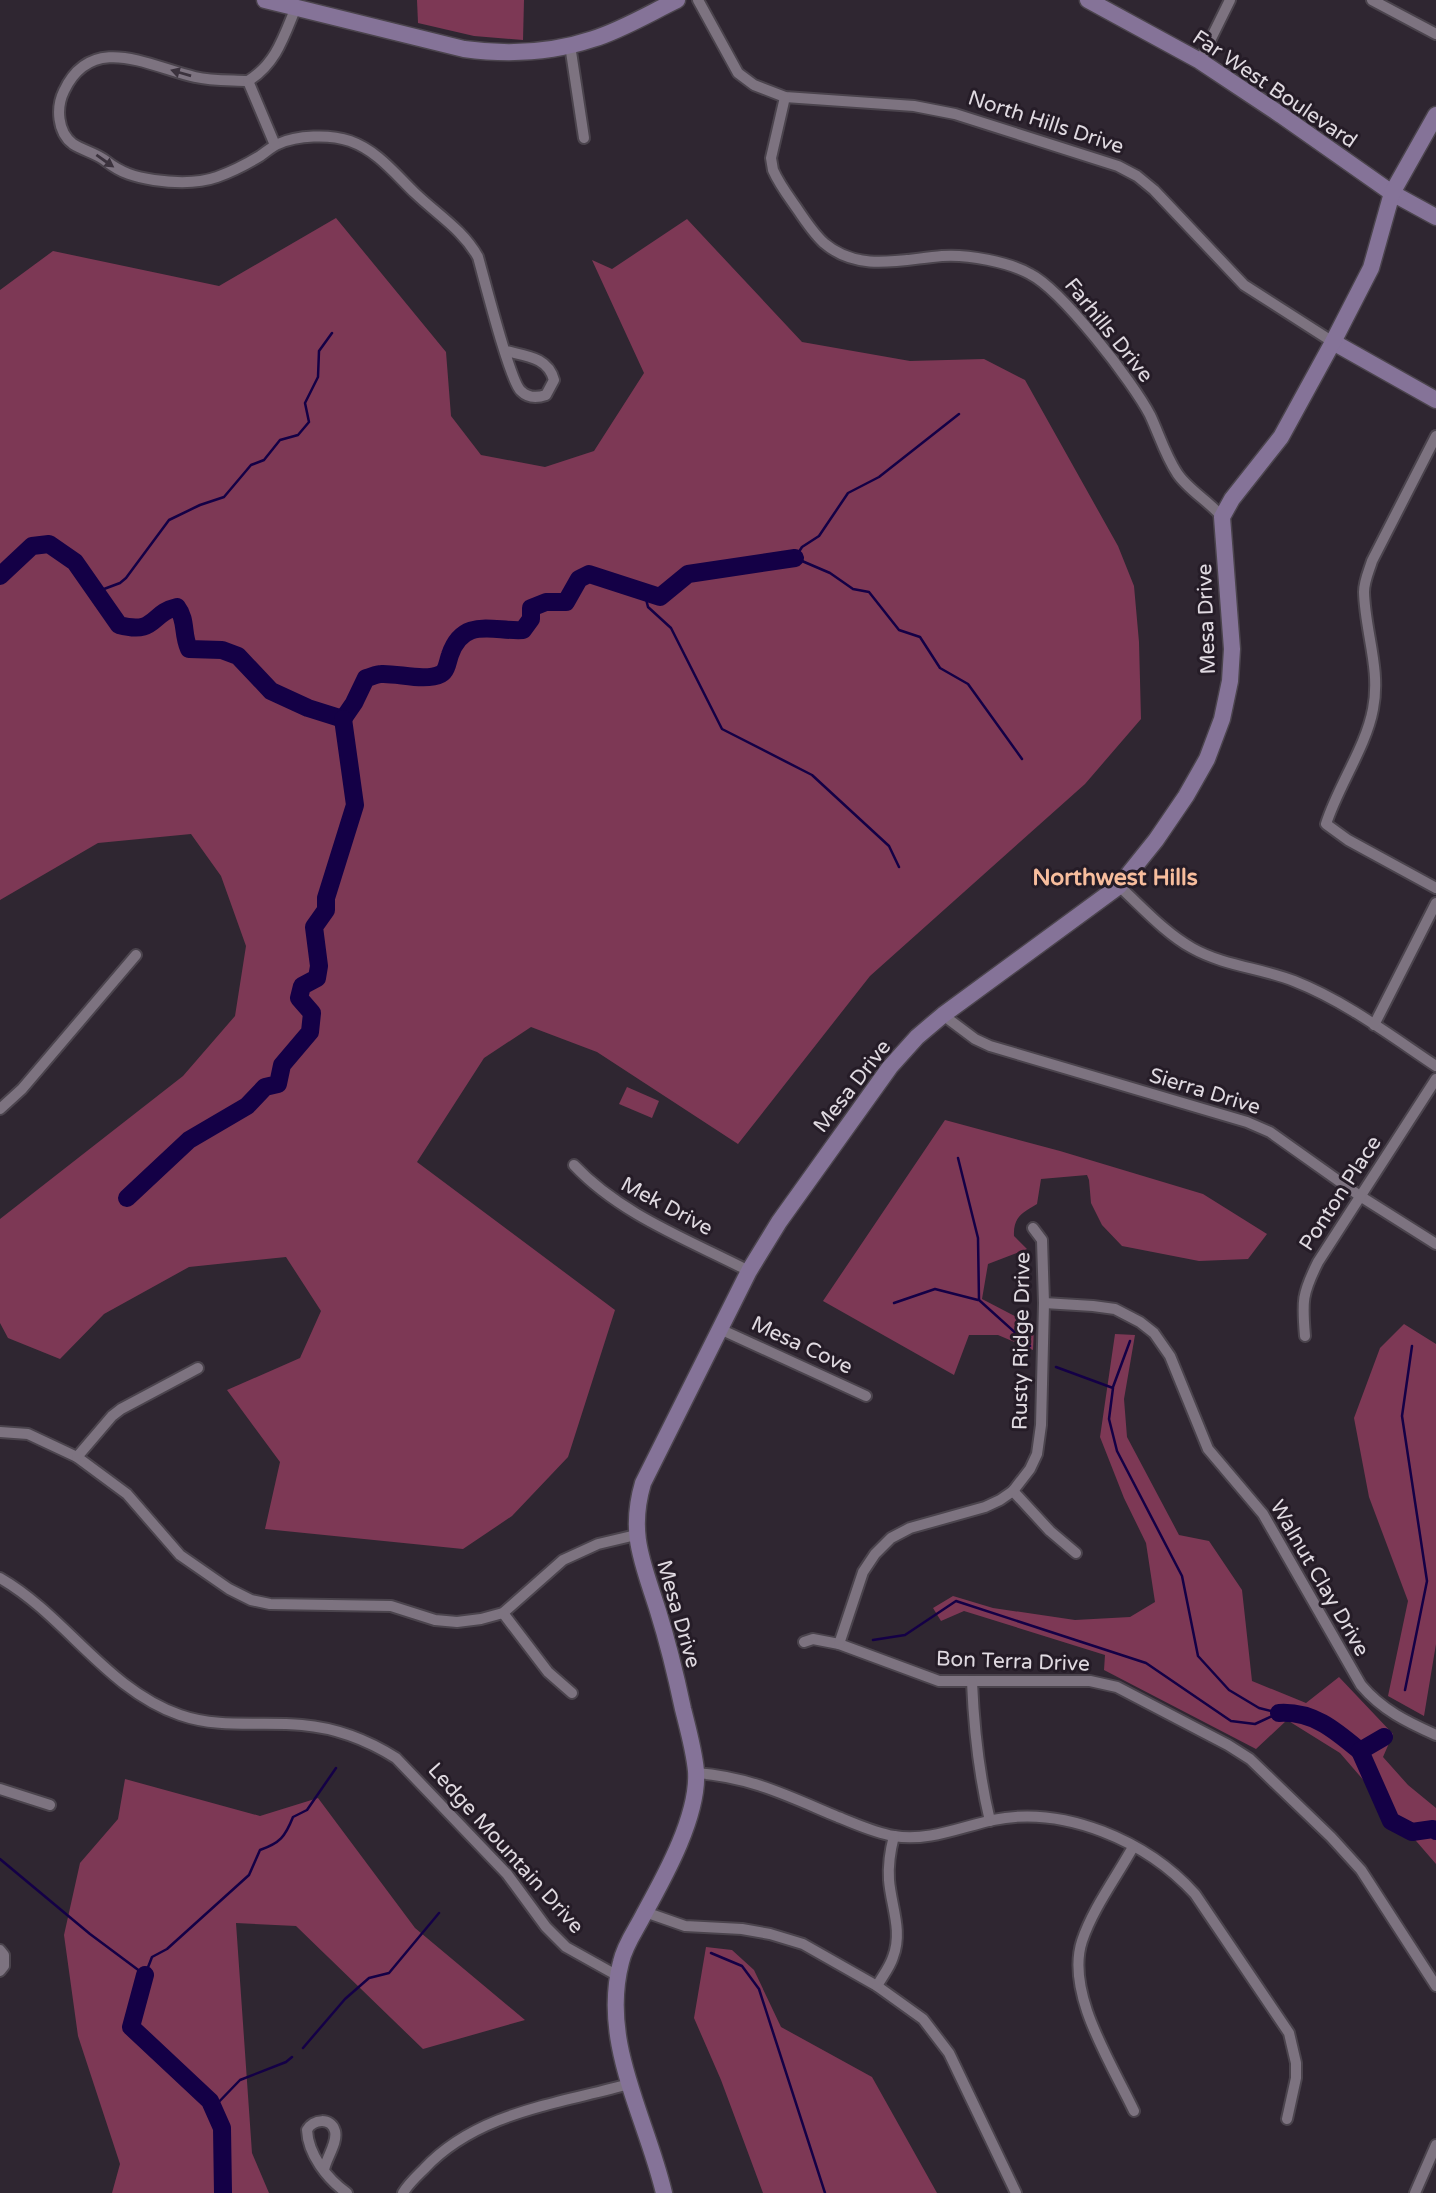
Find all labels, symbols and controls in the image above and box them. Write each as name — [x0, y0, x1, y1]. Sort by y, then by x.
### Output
street label: Far West Boulevard — [1188, 25, 1362, 154]
one-way arrow — [169, 67, 191, 78]
street label: North Hills Drive — [965, 86, 1127, 159]
one-way arrow — [96, 154, 114, 168]
street label: Farhills Drive — [1059, 273, 1158, 388]
street label: Mesa Drive — [1192, 563, 1221, 675]
district label: Northwest Hills — [1032, 864, 1198, 892]
street label: Mesa Drive — [808, 1035, 896, 1138]
street label: Sierra Drive — [1146, 1063, 1264, 1120]
street label: Ponton Place — [1294, 1131, 1387, 1255]
street label: Mek Drive — [617, 1172, 717, 1241]
street label: Rusty Ridge Drive — [1007, 1252, 1036, 1430]
street label: Mesa Cove — [747, 1311, 857, 1380]
street label: Walnut Clay Drive — [1265, 1496, 1375, 1661]
street label: Mesa Drive — [651, 1557, 706, 1671]
street label: Bon Terra Drive — [936, 1646, 1090, 1677]
street label: Ledge Mountain Drive — [422, 1758, 589, 1939]

